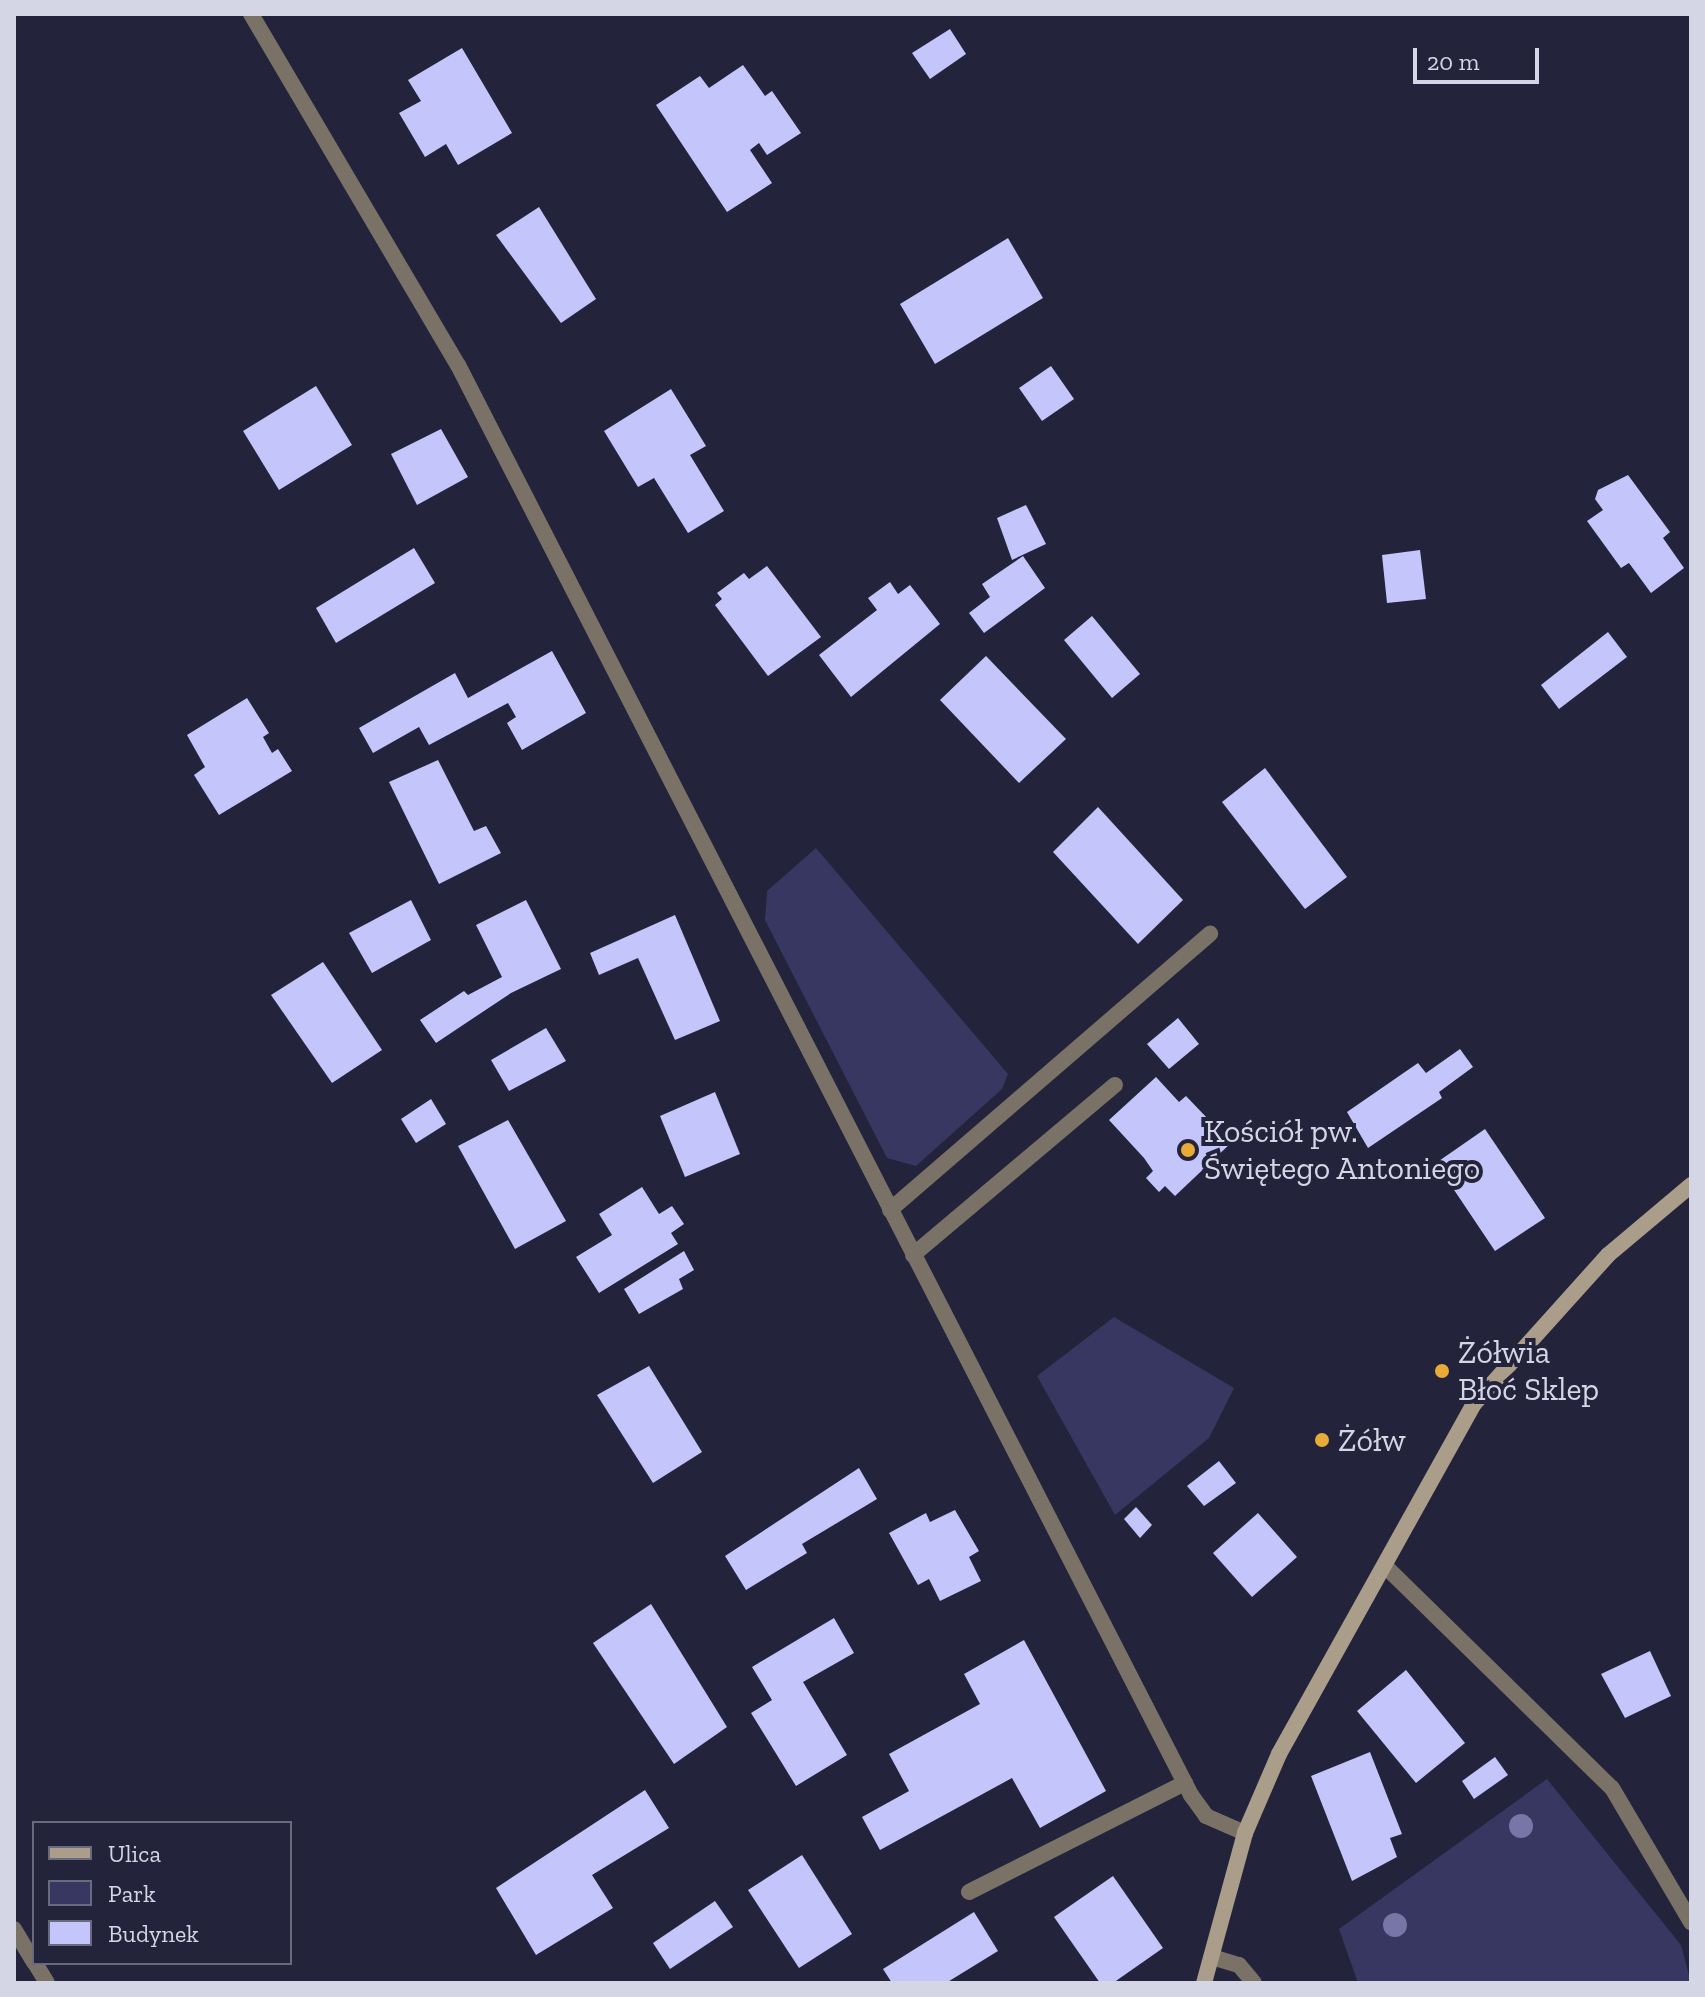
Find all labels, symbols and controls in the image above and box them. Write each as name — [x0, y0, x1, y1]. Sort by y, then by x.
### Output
scale bar — [1417, 32, 1543, 82]
text: 20 m — [1427, 47, 1479, 76]
place label: Kościół pw. Świętego Antoniego — [1204, 1113, 1481, 1188]
marker: Kościół pw. Świętego Antoniego — [1179, 1141, 1197, 1159]
place label: Żółwia Błoć Sklep — [1458, 1334, 1599, 1409]
marker: Żółwia Błoć Sklep — [1433, 1362, 1451, 1380]
place label: Żółw — [1338, 1421, 1406, 1459]
marker: Żółw — [1313, 1431, 1331, 1449]
legend — [32, 1821, 292, 1965]
text: Ulica — [108, 1839, 161, 1868]
text: Park — [108, 1879, 156, 1908]
text: Budynek — [108, 1919, 199, 1948]

